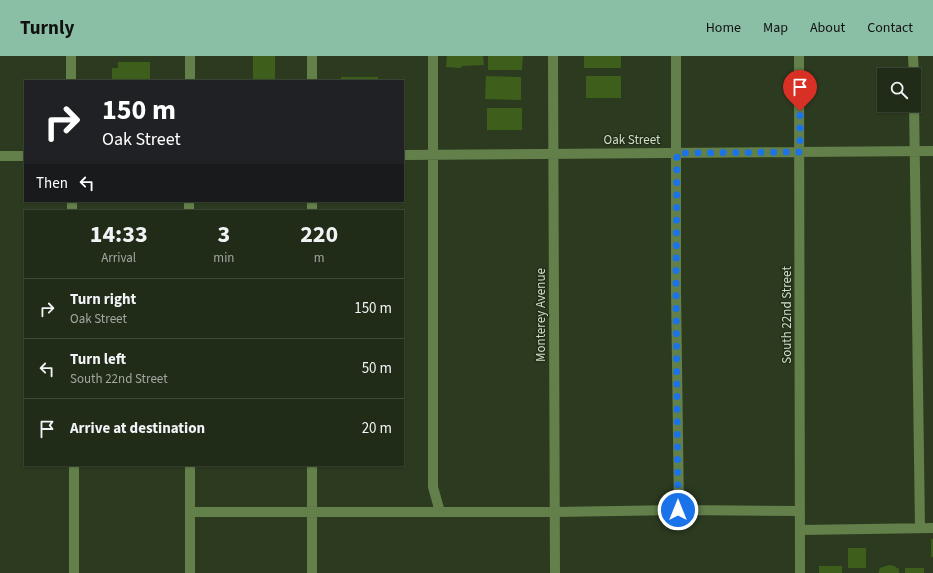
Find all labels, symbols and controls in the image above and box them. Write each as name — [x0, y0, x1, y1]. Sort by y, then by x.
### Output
text: Turnly — [20, 15, 74, 42]
text: Home — [706, 18, 741, 38]
text: Map — [763, 18, 788, 38]
text: About — [810, 18, 845, 38]
text: Contact — [867, 18, 913, 38]
map controls — [877, 68, 921, 112]
button: search — [877, 68, 921, 112]
pin — [783, 70, 817, 111]
icon: arrive — [789, 76, 811, 98]
text: 150 m — [102, 90, 176, 130]
icon: right — [36, 96, 88, 148]
text: Oak Street — [102, 127, 181, 152]
street label: Oak Street — [604, 131, 661, 149]
icon: left — [76, 172, 98, 194]
text: Then — [36, 173, 68, 194]
text: 14:33 — [90, 217, 148, 252]
text: 3 — [218, 217, 230, 252]
text: 220 — [300, 217, 338, 252]
text: Arrival — [101, 249, 136, 267]
text: min — [213, 249, 234, 267]
text: m — [314, 249, 325, 267]
street label: South 22nd Street — [778, 266, 796, 364]
street label: Monterey Avenue — [532, 268, 550, 362]
text: Turn right — [70, 289, 136, 310]
icon: right — [36, 298, 58, 320]
text: 150 m — [354, 298, 392, 319]
text: Oak Street — [70, 310, 127, 328]
text: Turn left — [70, 349, 126, 370]
icon: left — [36, 358, 58, 380]
text: 50 m — [362, 358, 392, 379]
text: South 22nd Street — [70, 370, 168, 388]
icon: arrive — [36, 418, 58, 440]
text: Arrive at destination — [70, 418, 205, 439]
text: 20 m — [362, 418, 392, 439]
position arrow — [657, 489, 699, 531]

